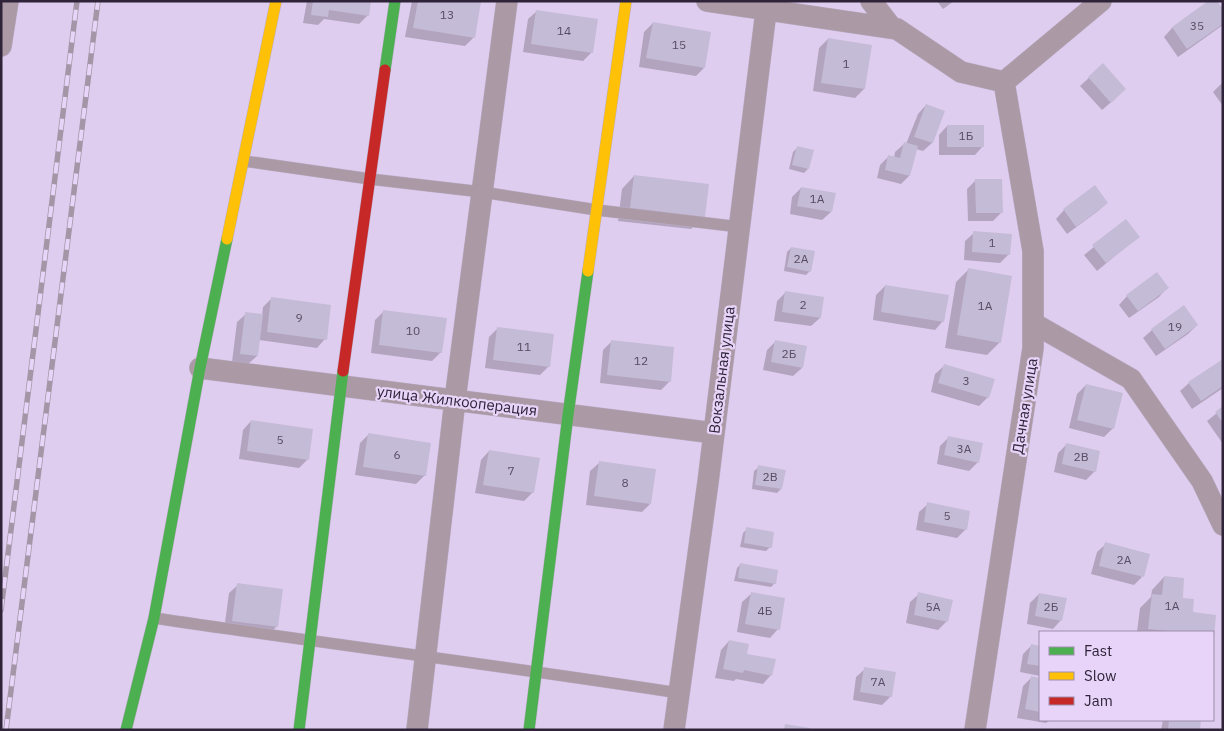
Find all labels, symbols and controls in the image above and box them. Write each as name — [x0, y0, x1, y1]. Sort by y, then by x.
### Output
house number: 13 — [440, 7, 454, 22]
house number: 35 — [1190, 18, 1204, 33]
house number: 14 — [557, 23, 571, 38]
house number: 15 — [672, 37, 686, 52]
house number: 1 — [842, 56, 850, 71]
house number: 1Б — [959, 128, 973, 143]
house number: 1А — [810, 191, 825, 206]
house number: 1 — [988, 235, 996, 250]
house number: 2А — [794, 251, 809, 266]
house number: 2 — [799, 297, 807, 312]
house number: 1А — [978, 298, 993, 313]
street label: Вокзальная улица — [704, 305, 739, 435]
house number: 9 — [295, 310, 303, 325]
house number: 19 — [1168, 319, 1182, 334]
house number: 10 — [406, 323, 420, 338]
house number: 11 — [517, 339, 531, 354]
house number: 2Б — [782, 346, 796, 361]
house number: 12 — [634, 353, 648, 368]
street label: Дачная улица — [1008, 357, 1041, 455]
house number: 3 — [962, 373, 970, 388]
street label: улица Жилкооперация — [376, 381, 538, 420]
house number: 5 — [276, 432, 284, 447]
house number: 3А — [957, 441, 972, 456]
house number: 6 — [393, 447, 401, 462]
house number: 2В — [1073, 449, 1089, 464]
house number: 7 — [507, 463, 515, 478]
house number: 2В — [762, 469, 778, 484]
house number: 8 — [621, 475, 629, 490]
house number: 5 — [943, 508, 951, 523]
house number: 2А — [1117, 552, 1132, 567]
house number: 1А — [1165, 598, 1180, 613]
house number: 5А — [926, 599, 941, 614]
house number: 2Б — [1044, 599, 1058, 614]
house number: 4Б — [758, 603, 772, 618]
legend — [1039, 631, 1214, 721]
text: Fast — [1084, 641, 1112, 660]
text: Slow — [1084, 666, 1117, 685]
house number: 7А — [871, 674, 886, 689]
text: Jam — [1084, 691, 1113, 710]

